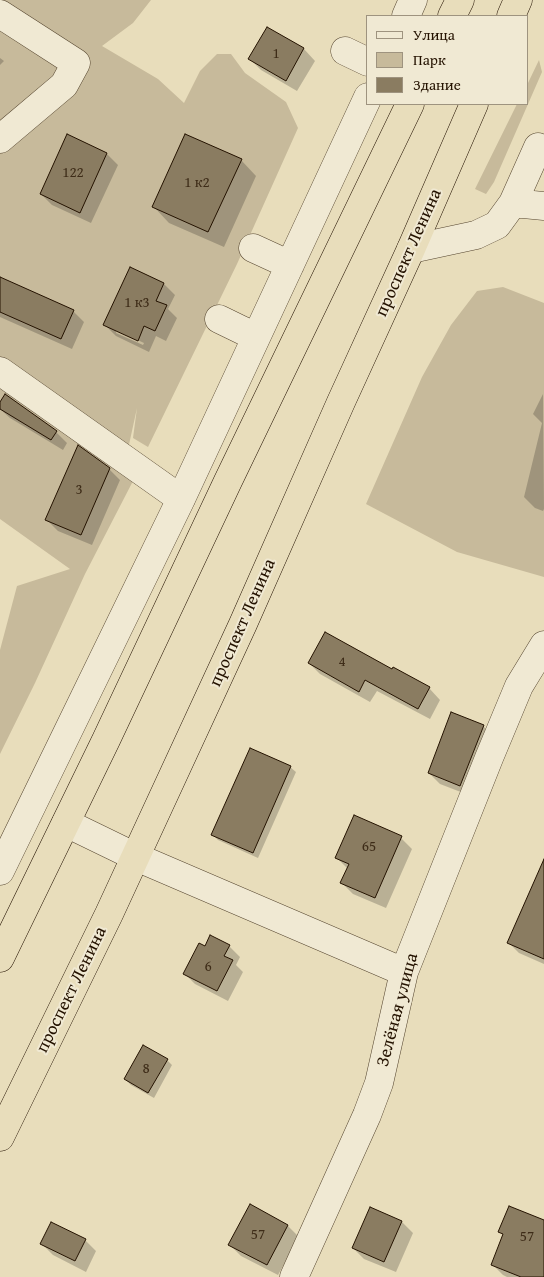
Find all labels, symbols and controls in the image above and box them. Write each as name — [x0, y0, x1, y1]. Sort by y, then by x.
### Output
legend — [366, 15, 529, 105]
text: Улица — [413, 24, 455, 45]
house number: 1 — [272, 45, 280, 63]
text: Парк — [413, 49, 446, 70]
text: Здание — [413, 74, 461, 95]
house number: 122 — [62, 164, 84, 182]
house number: 1 к2 — [184, 174, 210, 192]
street label: проспект Ленина — [371, 186, 447, 320]
house number: 1 к3 — [124, 294, 150, 312]
house number: 3 — [75, 481, 83, 499]
street label: проспект Ленина — [205, 556, 281, 690]
house number: 4 — [338, 653, 346, 671]
house number: 65 — [362, 838, 376, 856]
street label: проспект Ленина — [32, 923, 112, 1057]
street label: Зелёная улица — [372, 951, 424, 1069]
house number: 6 — [204, 958, 212, 976]
house number: 8 — [142, 1060, 150, 1078]
house number: 57 — [251, 1226, 265, 1244]
house number: 57 — [520, 1228, 534, 1246]

